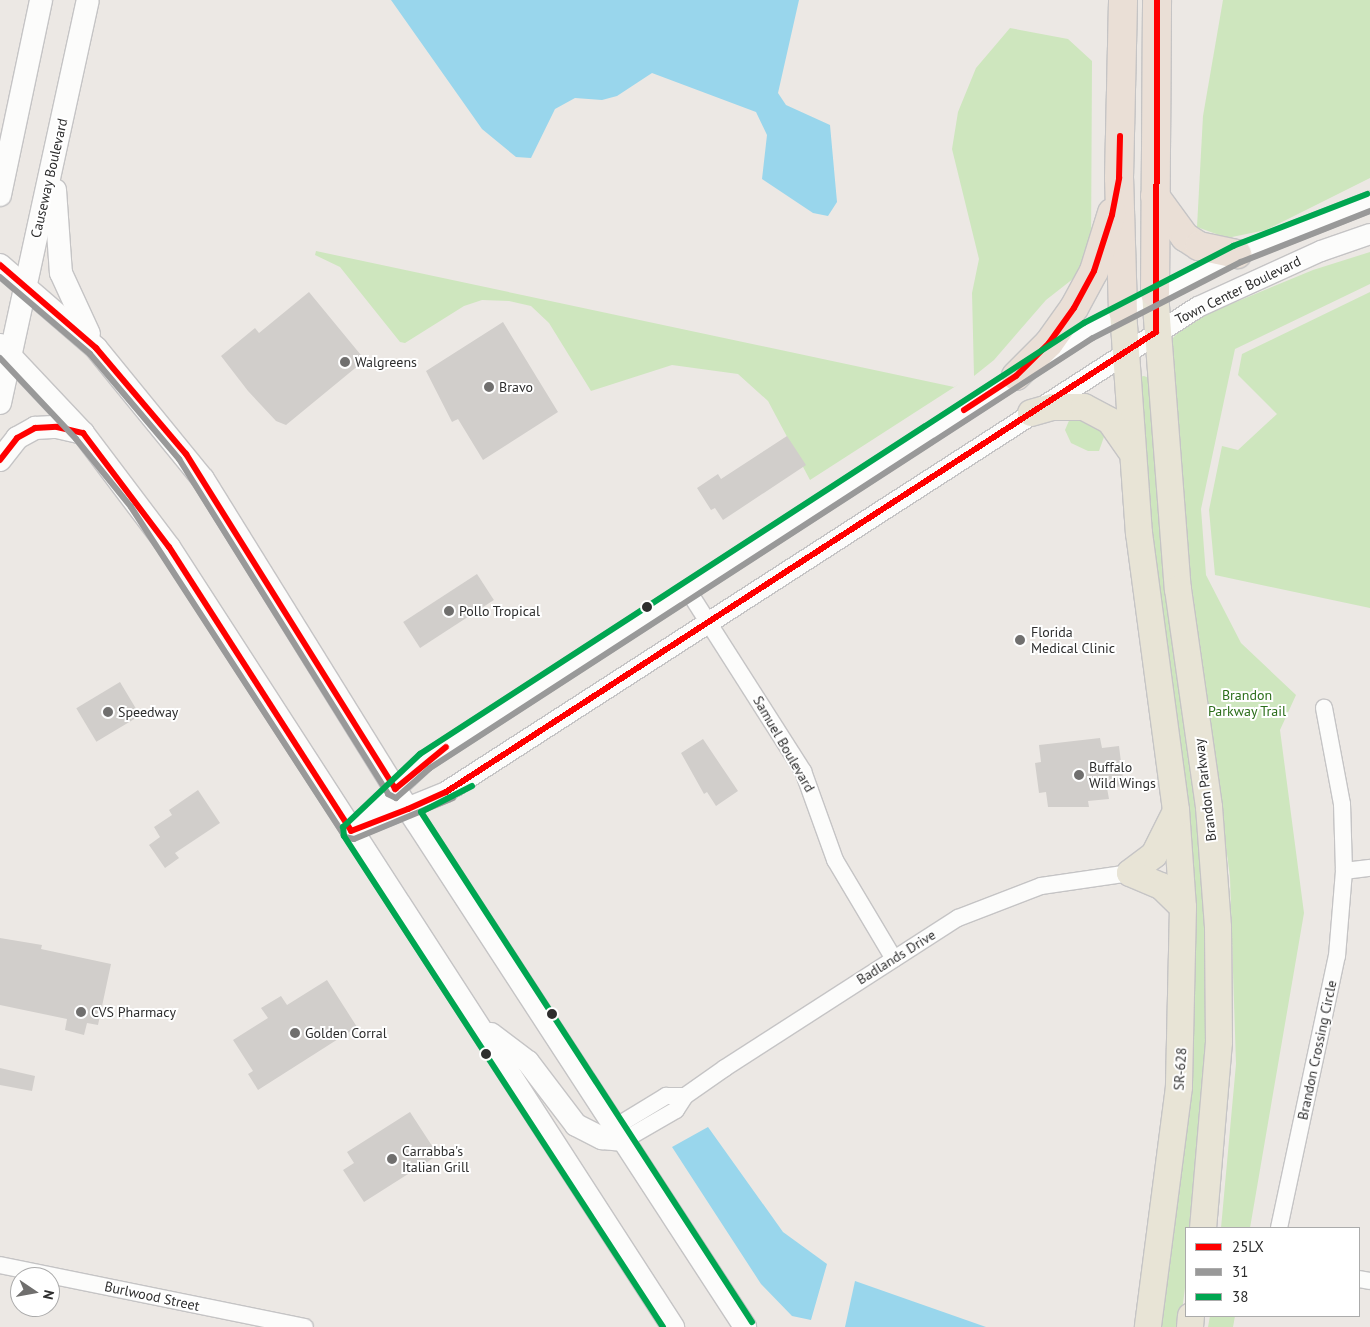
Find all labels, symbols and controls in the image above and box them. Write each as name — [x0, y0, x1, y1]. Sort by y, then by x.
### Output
street label: Causeway Boulevard — [27, 116, 71, 240]
street label: Town Center Boulevard — [1172, 252, 1304, 328]
place label: Walgreens — [355, 354, 417, 370]
marker: Walgreens — [339, 356, 351, 368]
place label: Bravo — [499, 379, 533, 395]
marker: Bravo — [483, 381, 495, 393]
unlabelled marker — [642, 602, 652, 612]
place label: Pollo Tropical — [459, 603, 540, 619]
marker: Pollo Tropical — [443, 605, 455, 617]
place label: Florida Medical Clinic — [1031, 624, 1115, 656]
marker: Florida Medical Clinic — [1013, 633, 1027, 647]
park label: Brandon Parkway Trail — [1207, 687, 1287, 720]
street label: Samuel Boulevard — [750, 693, 818, 795]
place label: Speedway — [118, 704, 178, 720]
marker: Speedway — [102, 706, 114, 718]
street label: Brandon Parkway — [1190, 738, 1220, 842]
place label: Buffalo Wild Wings — [1089, 759, 1156, 792]
marker: Buffalo Wild Wings — [1073, 769, 1085, 781]
street label: Badlands Drive — [853, 926, 939, 988]
street label: Brandon Crossing Circle — [1294, 979, 1340, 1121]
place label: CVS Pharmacy — [91, 1004, 176, 1020]
marker: CVS Pharmacy — [75, 1006, 87, 1018]
unlabelled marker — [547, 1009, 557, 1019]
place label: Golden Corral — [305, 1025, 387, 1041]
marker: Golden Corral — [289, 1027, 301, 1039]
street label: SR-628 — [1170, 1047, 1190, 1091]
unlabelled marker — [481, 1049, 491, 1059]
place label: Carrabba's Italian Grill — [402, 1143, 469, 1176]
marker: Carrabba's Italian Grill — [386, 1153, 398, 1165]
legend — [1185, 1227, 1360, 1317]
text: 25LX — [1232, 1237, 1264, 1256]
text: 31 — [1232, 1262, 1248, 1281]
north arrow — [10, 1267, 60, 1317]
street label: Burlwood Street — [103, 1278, 201, 1314]
text: 38 — [1232, 1287, 1248, 1306]
text: N — [39, 1289, 58, 1301]

